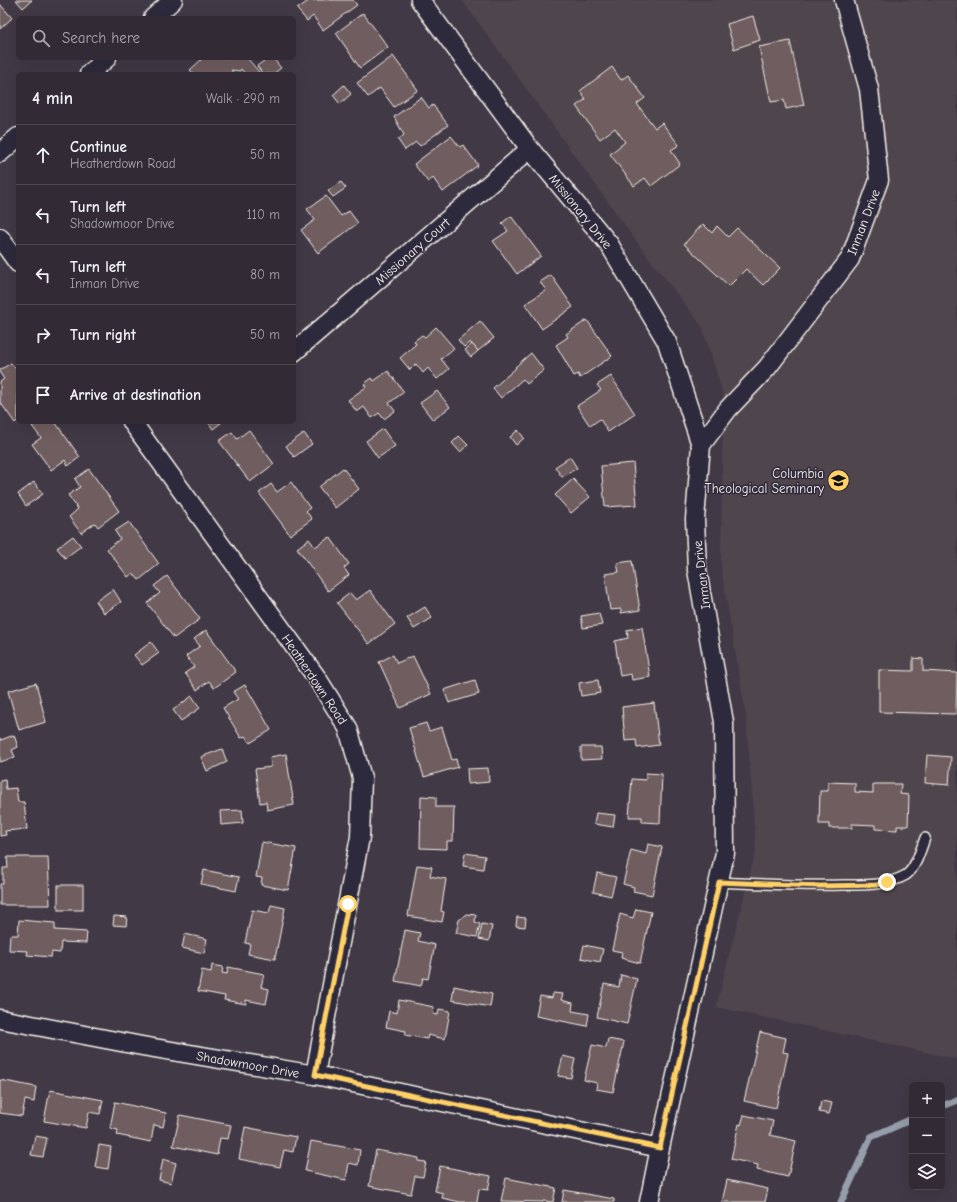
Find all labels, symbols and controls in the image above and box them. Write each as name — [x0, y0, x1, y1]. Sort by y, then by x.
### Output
search box — [16, 16, 296, 60]
icon: search — [30, 27, 52, 49]
text: Search here — [62, 29, 140, 47]
text: 4 min — [32, 89, 73, 108]
text: Walk · 290 m — [206, 91, 280, 106]
text: Continue — [70, 138, 127, 156]
icon: ahead — [32, 144, 54, 166]
text: 50 m — [250, 147, 280, 162]
text: Heatherdown Road — [70, 156, 176, 171]
street label: Missionary Drive — [546, 171, 616, 252]
street label: Inman Drive — [844, 187, 883, 257]
text: Turn left — [70, 198, 126, 216]
icon: left — [32, 204, 54, 226]
text: 110 m — [247, 207, 280, 222]
street label: Missionary Court — [372, 214, 454, 288]
text: Shadowmoor Drive — [70, 216, 174, 231]
text: Turn left — [70, 258, 126, 276]
icon: left — [32, 264, 54, 286]
text: 80 m — [250, 267, 280, 282]
text: Inman Drive — [70, 276, 139, 291]
icon: right — [32, 324, 54, 346]
text: Turn right — [70, 326, 136, 344]
text: 50 m — [250, 327, 280, 342]
icon: arrive — [32, 384, 54, 406]
text: Arrive at destination — [70, 386, 201, 404]
place label: Columbia Theological Seminary — [705, 466, 824, 496]
school or university icon: Columbia Theological Seminary — [826, 467, 852, 493]
street label: Inman Drive — [690, 539, 713, 610]
street label: Heatherdown Road — [279, 631, 350, 727]
route end — [878, 873, 896, 891]
route start — [339, 895, 357, 913]
street label: Shadowmoor Drive — [195, 1048, 301, 1081]
map controls — [909, 1082, 945, 1190]
button: + — [909, 1082, 945, 1118]
button: − — [909, 1118, 945, 1154]
button: layers — [909, 1154, 945, 1190]

